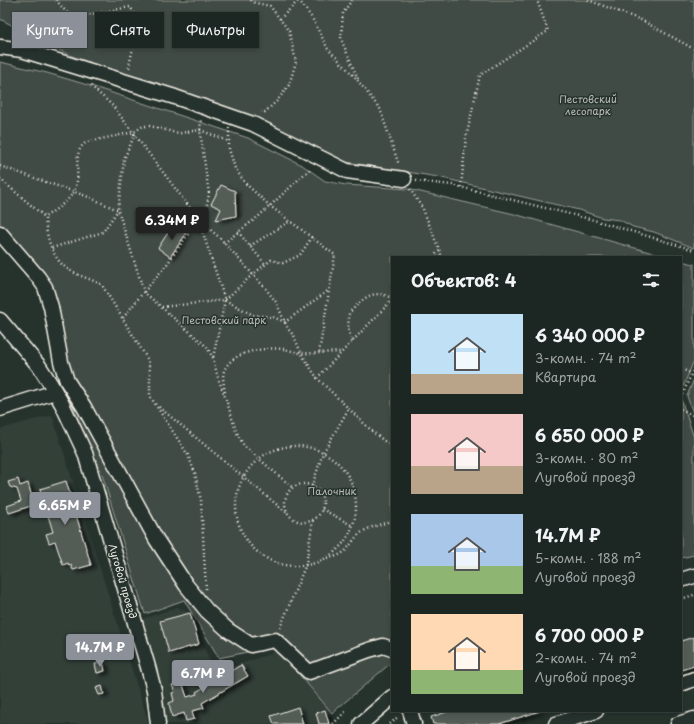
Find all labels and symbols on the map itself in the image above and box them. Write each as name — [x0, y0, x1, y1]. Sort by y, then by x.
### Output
park label: Пестовский лесопарк — [559, 91, 617, 118]
pin: 6.34M ₽ — [135, 207, 209, 241]
park label: Пестовский парк — [182, 312, 266, 327]
park label: Палочник — [308, 483, 357, 498]
pin: 6.65M ₽ — [28, 492, 102, 526]
street label: Луговой проезд — [105, 542, 141, 621]
pin: 14.7M ₽ — [63, 634, 137, 668]
pin: 6.7M ₽ — [170, 660, 236, 694]

